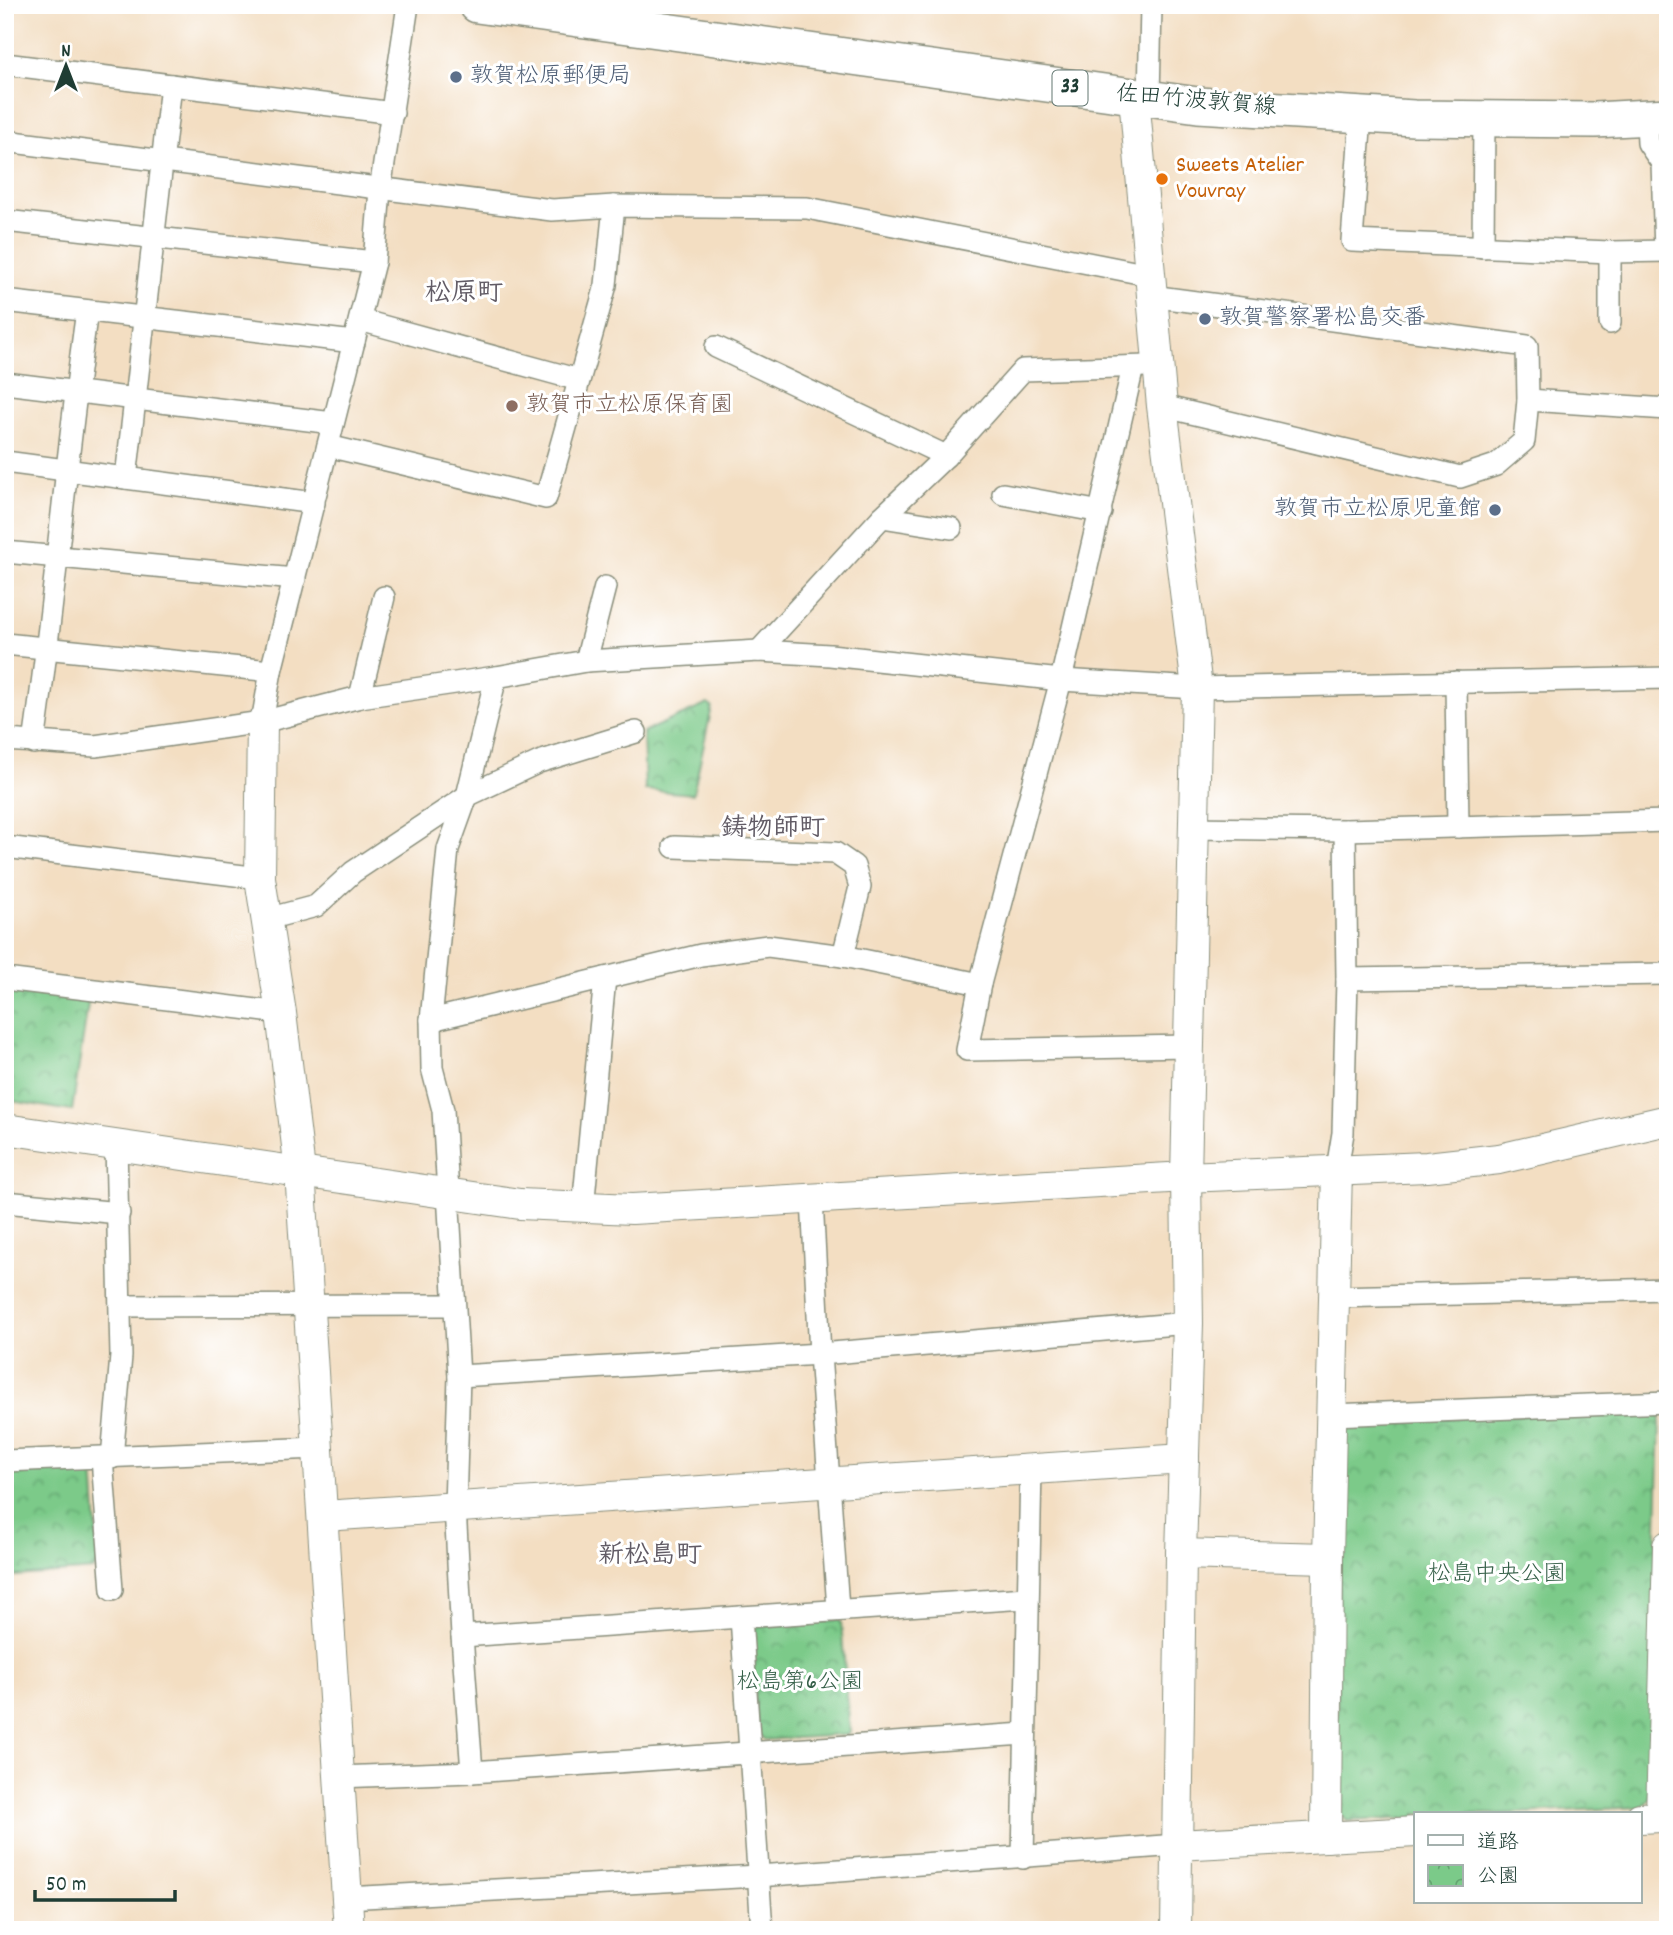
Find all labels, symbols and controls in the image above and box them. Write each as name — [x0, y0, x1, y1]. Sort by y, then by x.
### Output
north arrow — [32, 32, 102, 102]
text: N — [61, 39, 71, 66]
place label: 敦賀松原郵便局 — [470, 61, 631, 94]
marker: 敦賀松原郵便局 — [448, 69, 464, 85]
road number: 33 — [1052, 70, 1088, 106]
street label: 佐田竹波敦賀線 — [1114, 79, 1278, 125]
place label: Sweets Atelier Vouvray — [1176, 150, 1305, 209]
marker: Sweets Atelier Vouvray — [1154, 171, 1170, 187]
district label: 松原町 — [425, 276, 503, 313]
place label: 敦賀警察署松島交番 — [1219, 303, 1426, 336]
marker: 敦賀警察署松島交番 — [1197, 311, 1213, 327]
place label: 敦賀市立松原保育園 — [526, 390, 733, 423]
marker: 敦賀市立松原保育園 — [504, 398, 520, 414]
place label: 敦賀市立松原児童館 — [1274, 494, 1481, 527]
marker: 敦賀市立松原児童館 — [1487, 502, 1503, 518]
district label: 鋳物師町 — [721, 811, 825, 848]
district label: 新松島町 — [598, 1538, 702, 1575]
park label: 松島中央公園 — [1428, 1559, 1566, 1592]
park label: 松島第6公園 — [737, 1667, 863, 1700]
legend — [1414, 1812, 1642, 1904]
text: 道路 — [1477, 1829, 1519, 1859]
scale bar — [35, 1858, 175, 1902]
text: 公園 — [1477, 1863, 1519, 1893]
text: 50 m — [46, 1871, 86, 1901]

